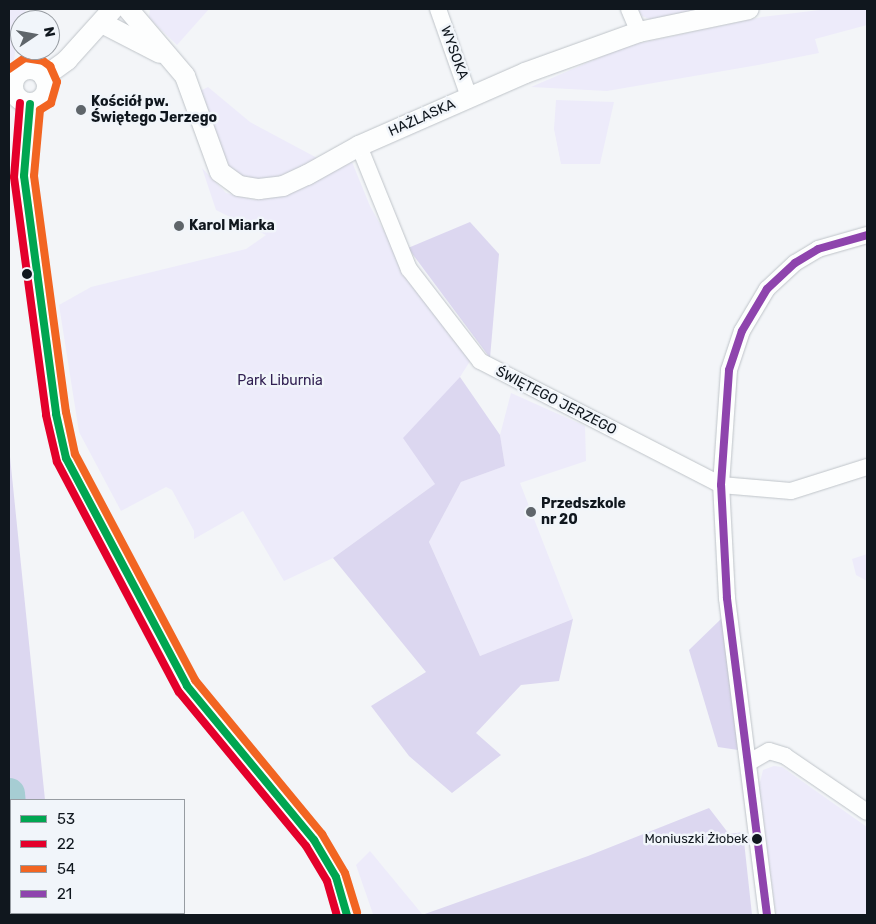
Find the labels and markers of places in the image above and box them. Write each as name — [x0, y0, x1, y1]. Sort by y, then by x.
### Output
place label: Kościół pw. Świętego Jerzego — [91, 94, 217, 126]
marker: Kościół pw. Świętego Jerzego — [75, 104, 87, 116]
place label: Karol Miarka — [189, 218, 275, 234]
marker: Karol Miarka — [173, 220, 185, 232]
unlabelled marker — [22, 269, 32, 279]
place label: Przedszkole nr 20 — [541, 496, 626, 528]
marker: Przedszkole nr 20 — [525, 506, 537, 518]
place label: Moniuszki Żłobek — [645, 831, 748, 847]
marker: Moniuszki Żłobek — [752, 834, 762, 844]

